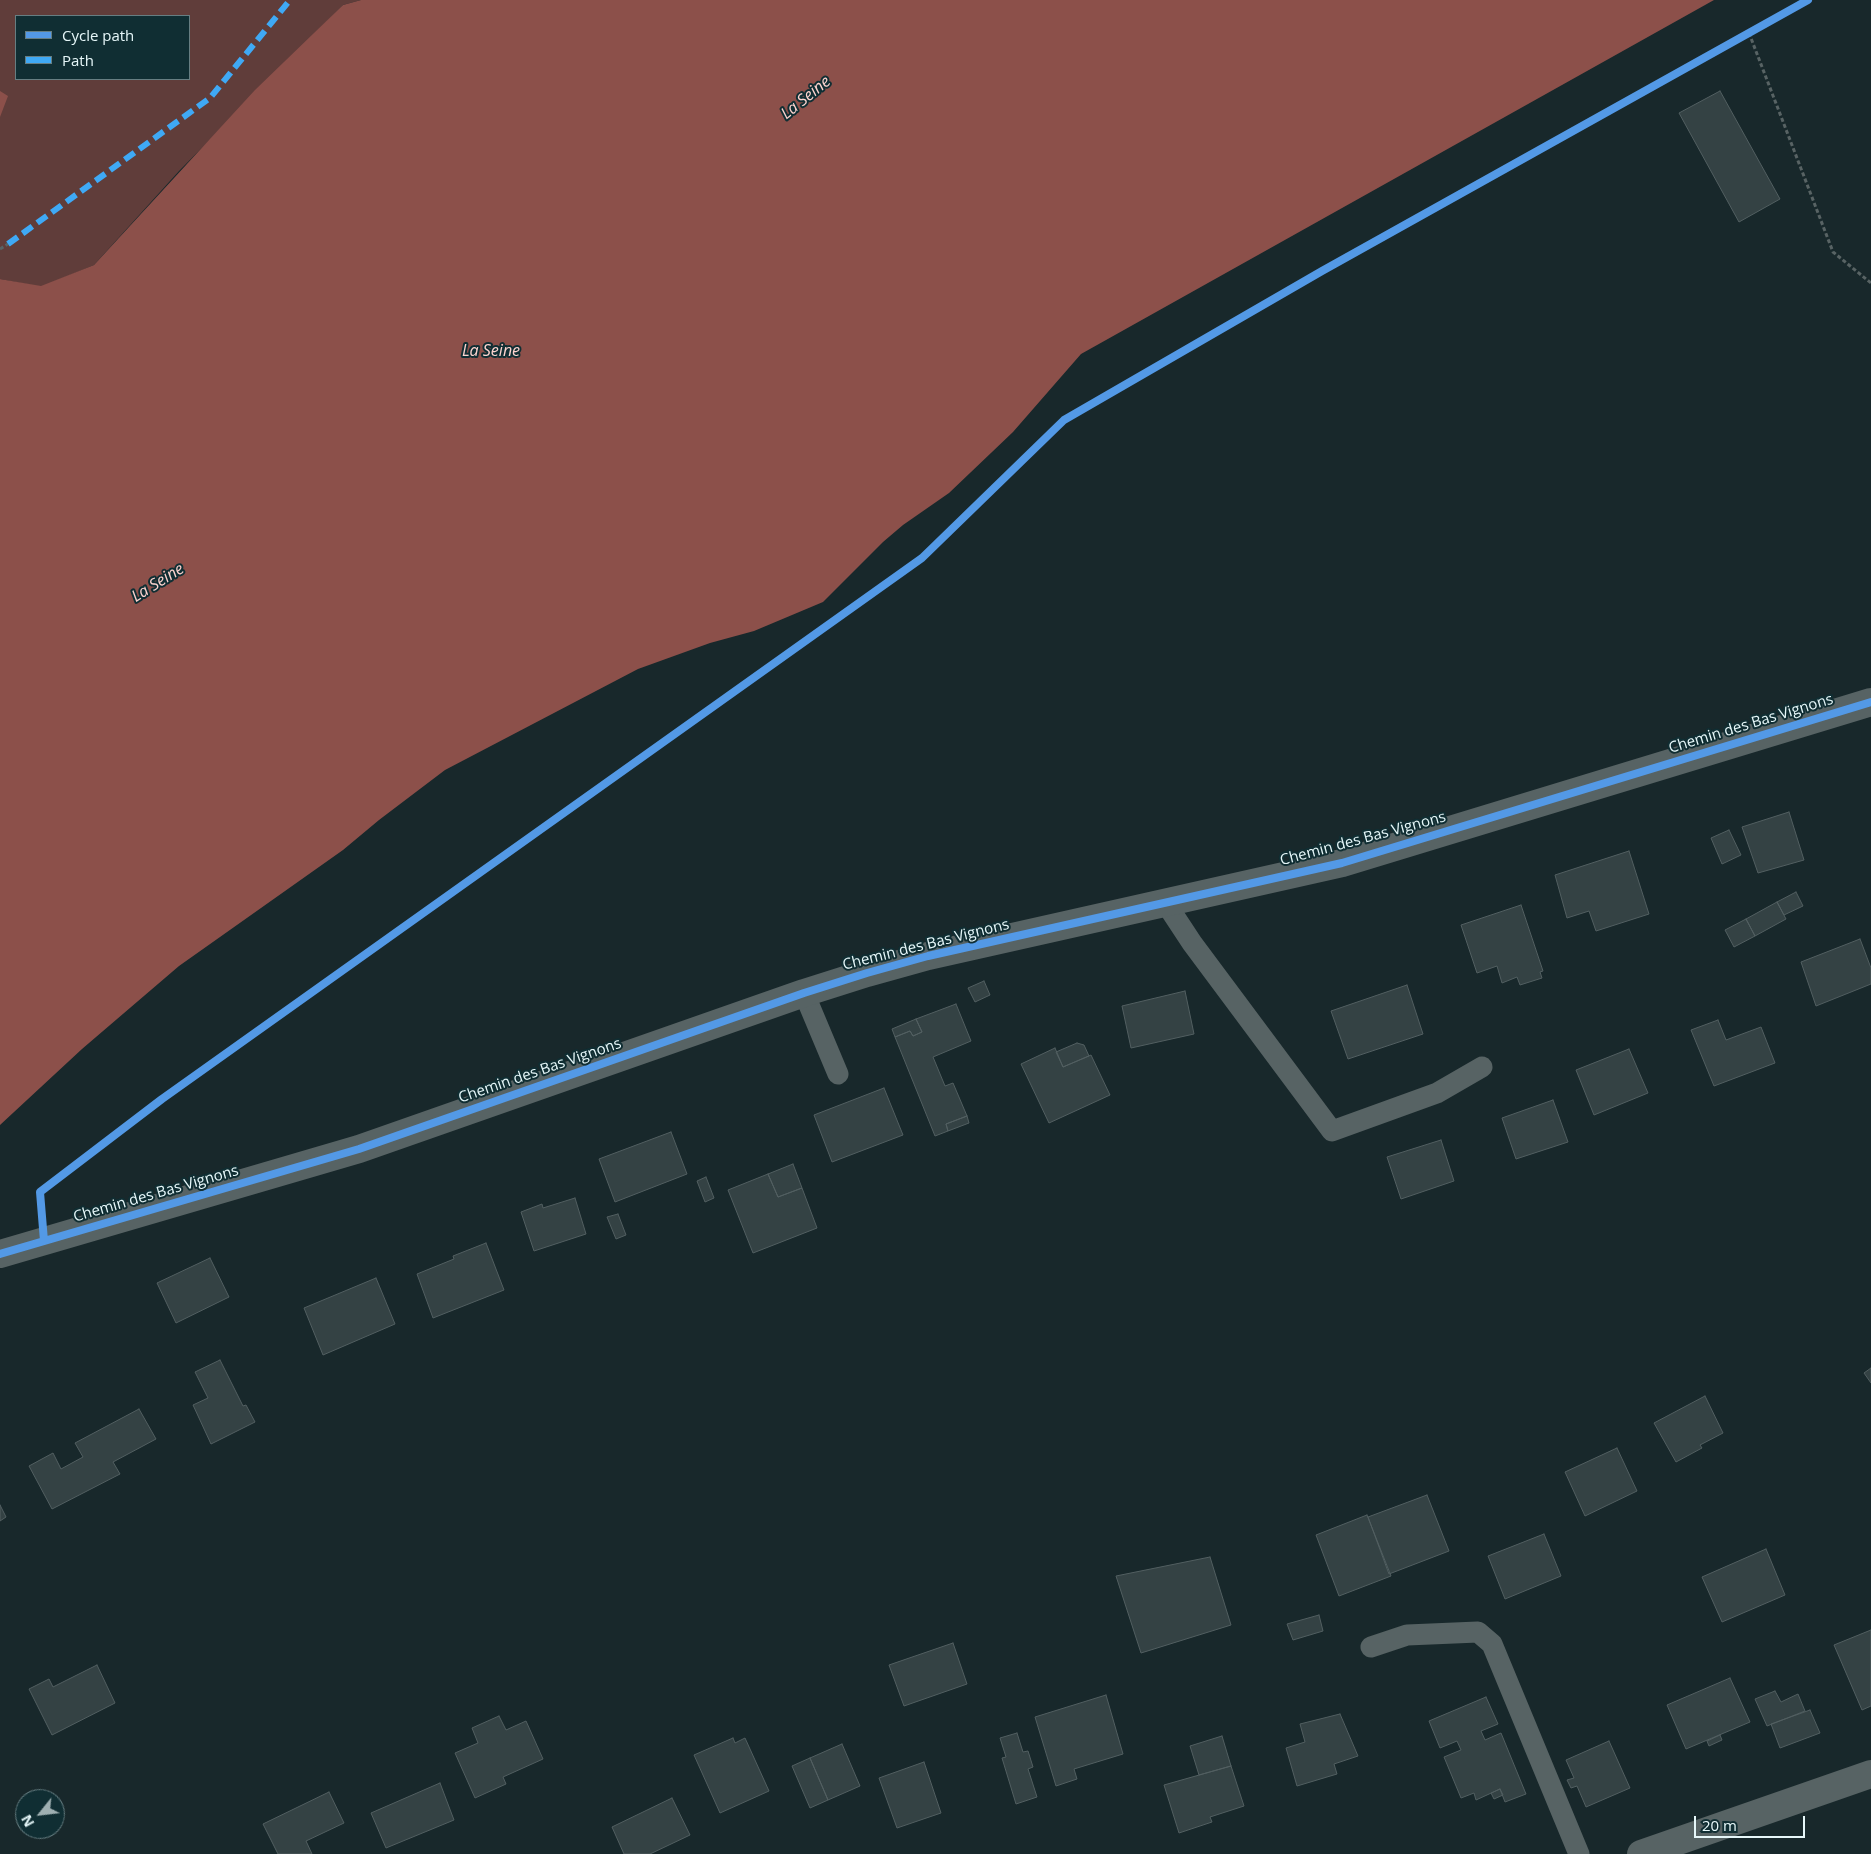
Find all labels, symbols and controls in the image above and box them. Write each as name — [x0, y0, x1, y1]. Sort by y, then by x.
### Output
legend — [15, 15, 190, 80]
text: Cycle path — [62, 25, 134, 45]
text: Path — [62, 50, 94, 70]
water label: La Seine — [777, 72, 835, 124]
water label: La Seine — [462, 341, 520, 361]
water label: La Seine — [128, 559, 188, 607]
street label: Chemin des Bas Vignons — [1667, 690, 1835, 758]
street label: Chemin des Bas Vignons — [1278, 808, 1448, 870]
street label: Chemin des Bas Vignons — [841, 916, 1011, 974]
street label: Chemin des Bas Vignons — [456, 1035, 624, 1107]
street label: Chemin des Bas Vignons — [71, 1162, 241, 1226]
north arrow — [15, 1789, 65, 1839]
scale bar — [1696, 1806, 1807, 1838]
text: N — [16, 1811, 38, 1831]
text: 20 m — [1702, 1815, 1737, 1835]

